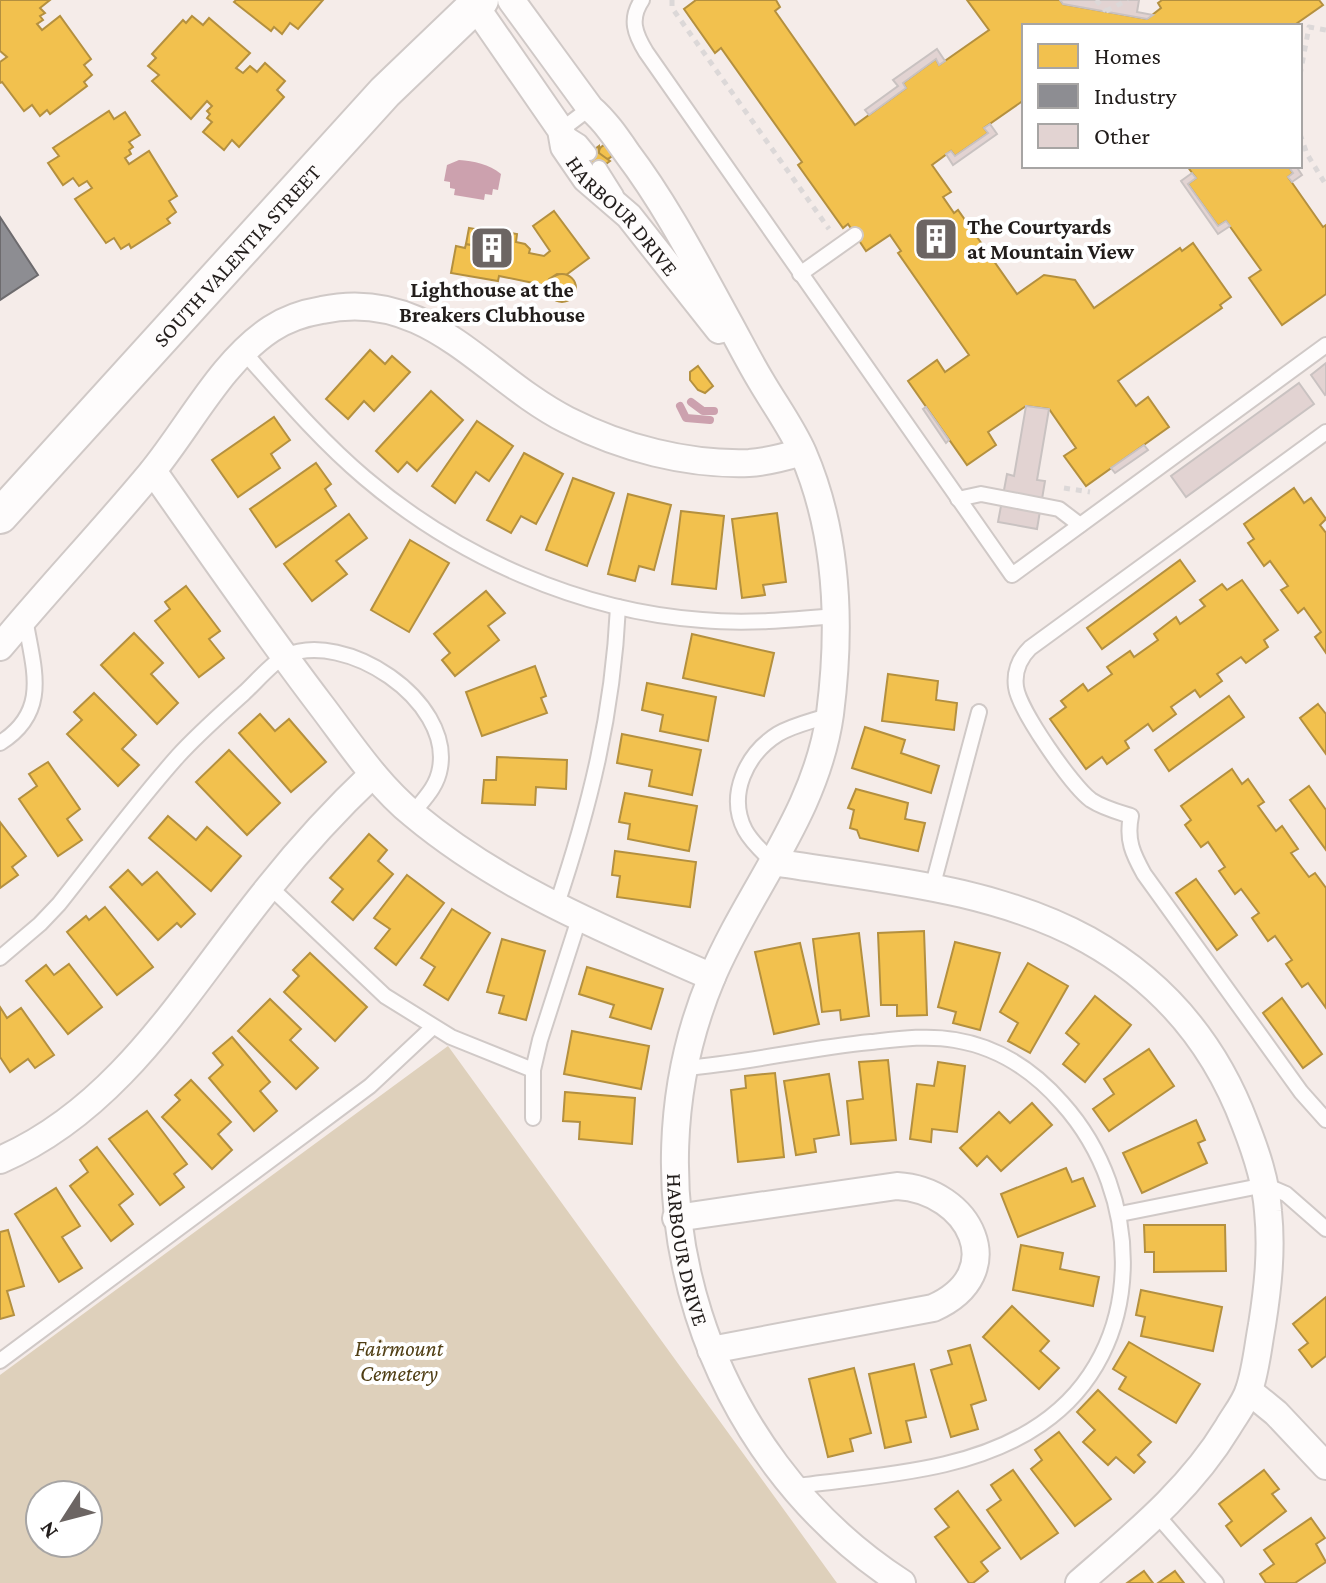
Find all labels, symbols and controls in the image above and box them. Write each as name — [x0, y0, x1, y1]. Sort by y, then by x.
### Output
legend — [1022, 24, 1302, 168]
text: Homes — [1094, 42, 1161, 69]
text: Industry — [1094, 82, 1177, 109]
text: Other — [1094, 122, 1150, 149]
street label: HARBOUR DRIVE — [561, 151, 684, 281]
street label: SOUTH VALENTIA STREET — [148, 159, 326, 352]
place label: The Courtyards at Mountain View — [967, 214, 1135, 264]
building icon: The Courtyards at Mountain View — [912, 215, 960, 263]
building icon: Lighthouse at the Breakers Clubhouse — [468, 224, 516, 272]
place label: Lighthouse at the Breakers Clubhouse — [399, 277, 585, 327]
street label: HARBOUR DRIVE — [662, 1173, 714, 1329]
park label: Fairmount Cemetery — [355, 1336, 444, 1386]
north arrow — [24, 1479, 104, 1559]
text: N — [34, 1517, 63, 1544]

